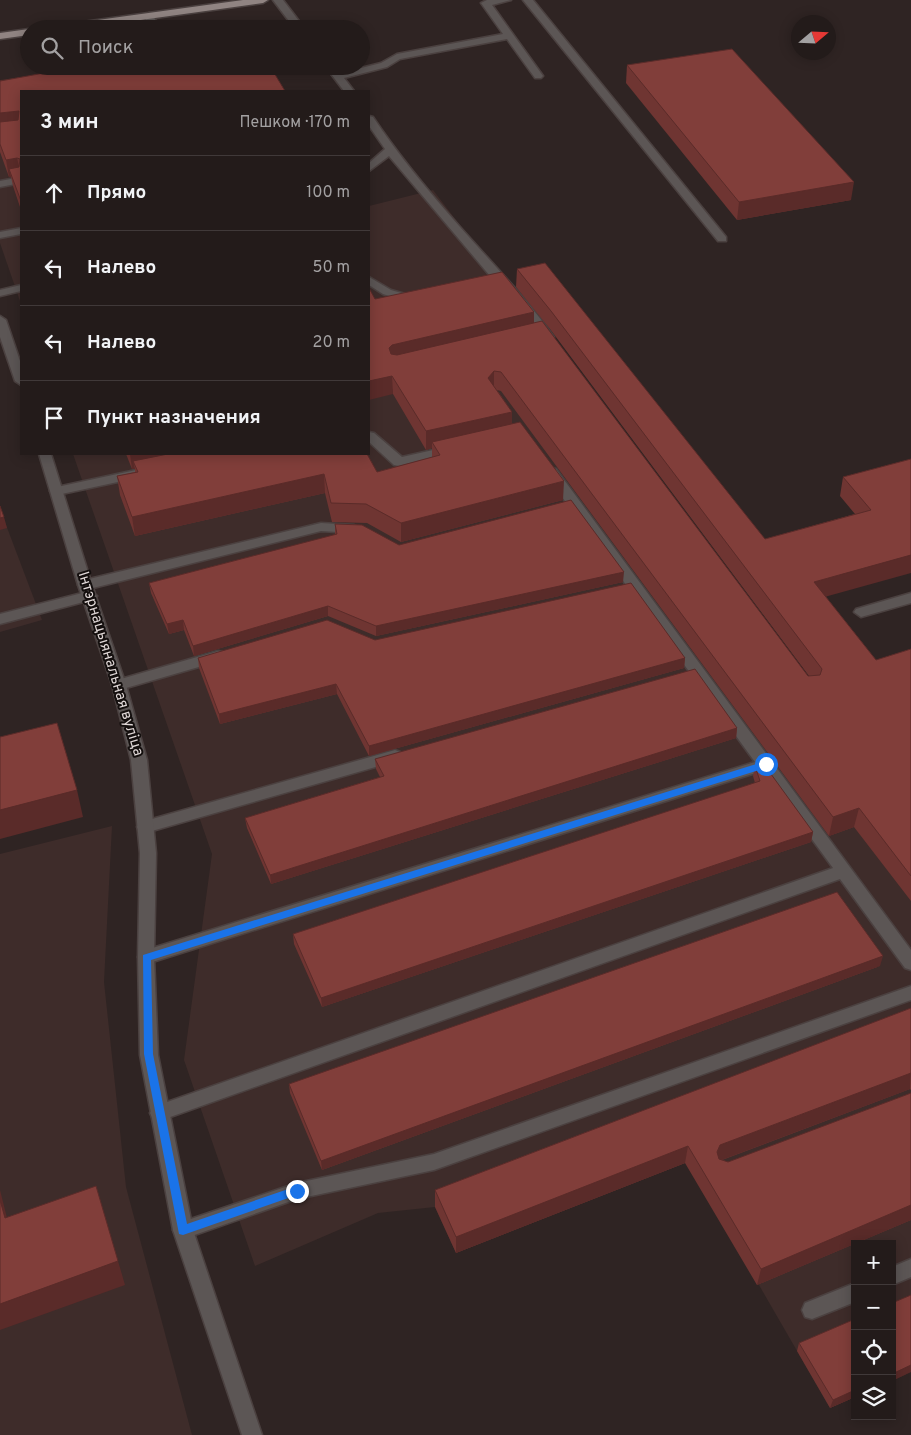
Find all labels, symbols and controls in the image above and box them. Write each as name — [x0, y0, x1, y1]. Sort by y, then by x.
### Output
north arrow — [791, 15, 836, 60]
search box — [20, 20, 370, 75]
icon: search — [38, 34, 66, 62]
text: Поиск — [78, 36, 134, 60]
text: 3 мин — [40, 109, 99, 136]
text: Пешком · 170 m — [239, 113, 350, 133]
icon: ahead — [40, 179, 68, 207]
text: Прямо — [87, 181, 146, 205]
text: 100 m — [306, 183, 350, 203]
icon: left — [40, 254, 68, 282]
text: Налево — [87, 256, 156, 280]
text: 50 m — [313, 258, 350, 278]
icon: left — [40, 329, 68, 357]
text: Налево — [87, 331, 156, 355]
text: 20 m — [313, 333, 350, 353]
icon: arrive — [40, 404, 68, 432]
text: Пункт назначения — [87, 406, 261, 430]
street label: Інтэрнацыянальная вуліца — [73, 569, 147, 759]
route start — [755, 753, 778, 776]
route end — [286, 1180, 309, 1203]
map controls — [851, 1240, 896, 1420]
button: + — [851, 1240, 896, 1285]
button: − — [851, 1285, 896, 1330]
button: locate — [851, 1330, 896, 1375]
button: layers — [851, 1375, 896, 1420]

